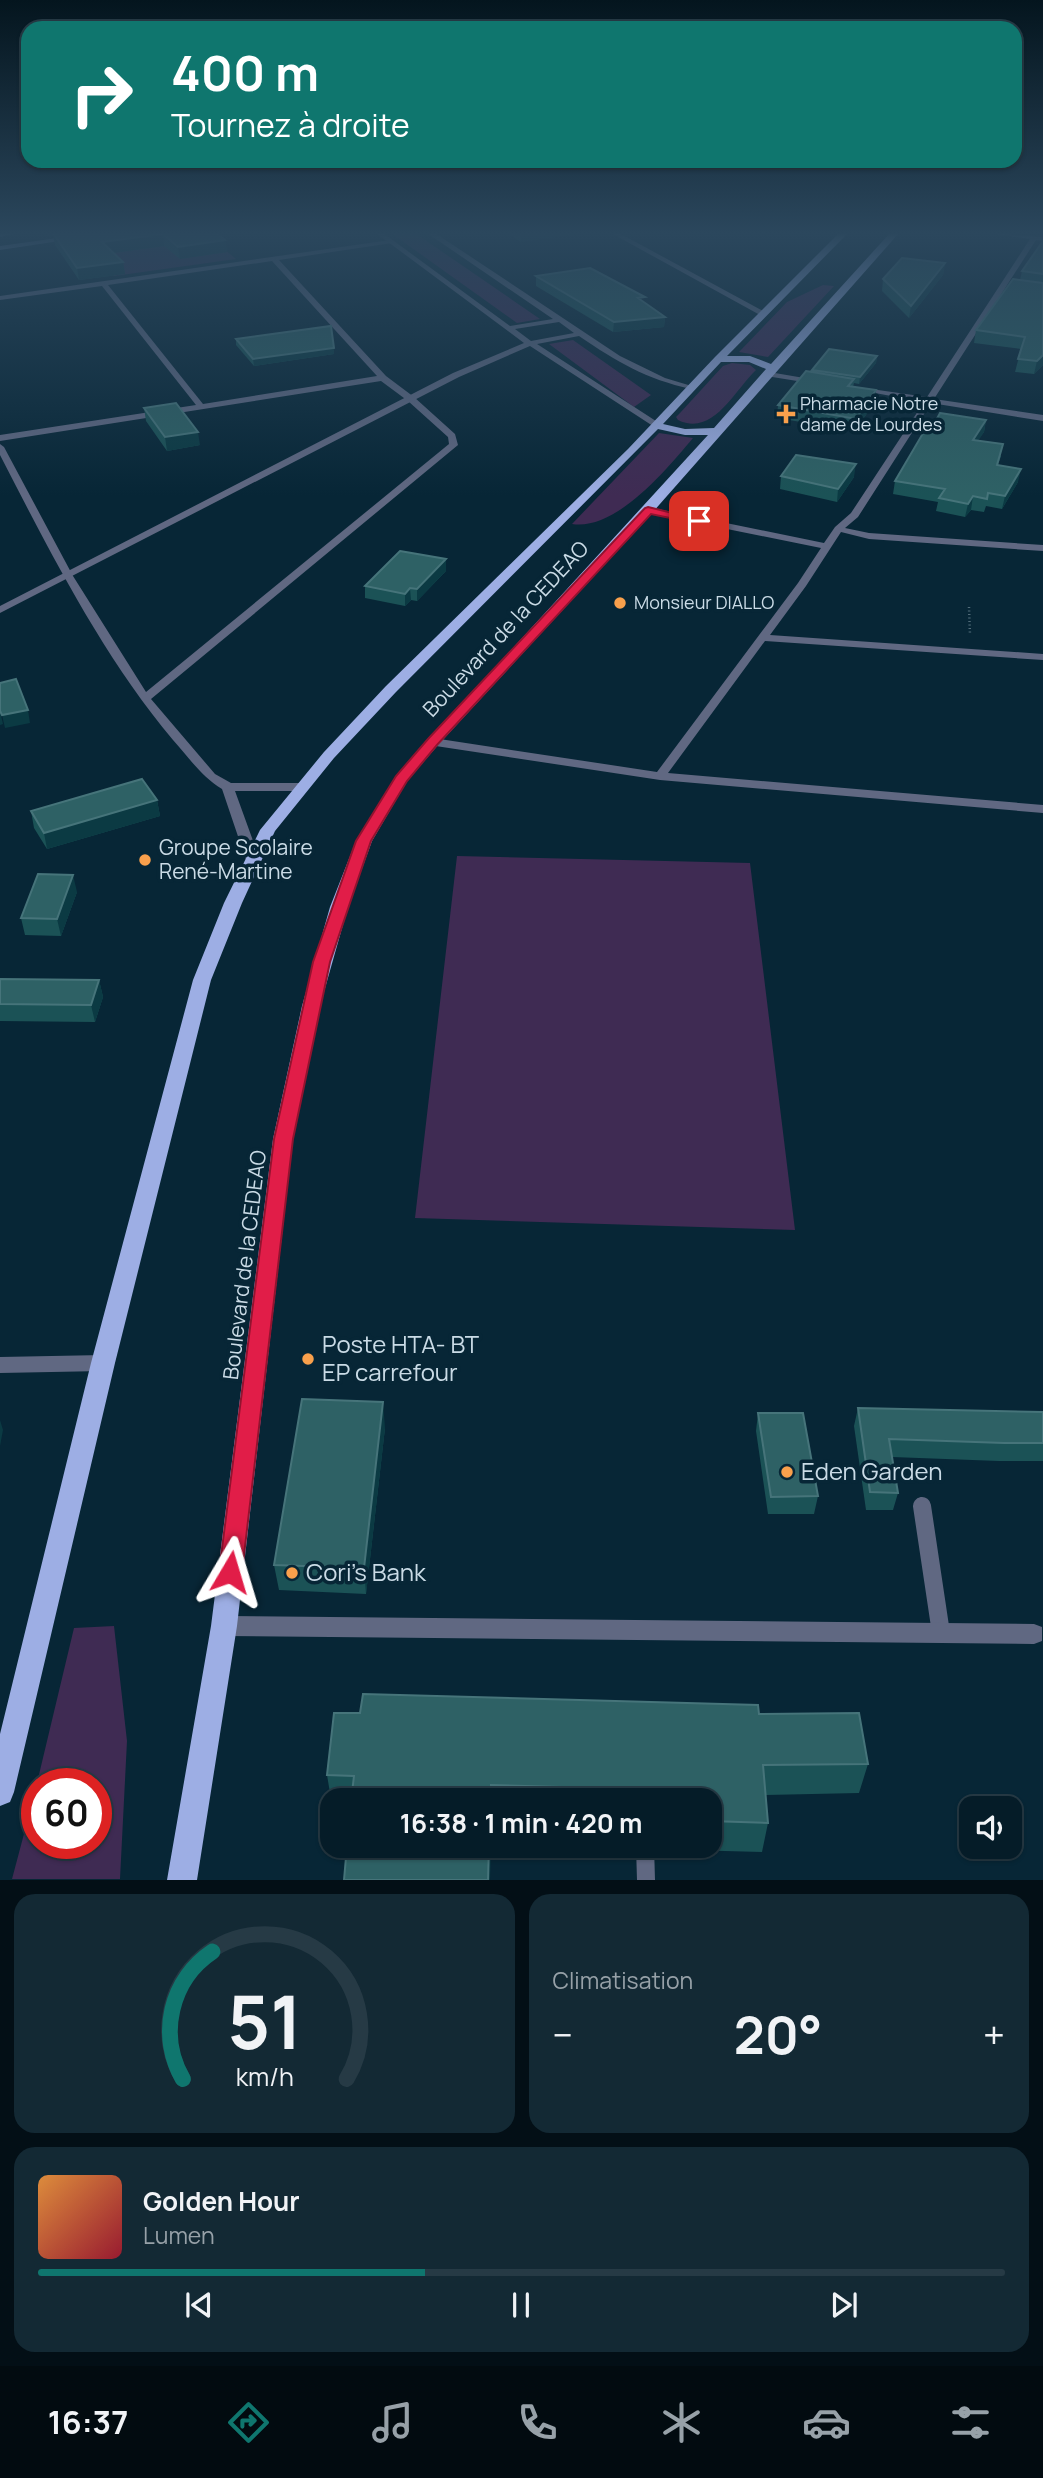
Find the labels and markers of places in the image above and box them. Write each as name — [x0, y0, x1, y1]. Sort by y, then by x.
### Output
place label: Pharmacie Notre dame de Lourdes — [800, 391, 942, 436]
marker: Pharmacie Notre dame de Lourdes — [778, 406, 794, 422]
pin — [669, 491, 729, 551]
place label: Monsieur DIALLO — [634, 590, 774, 614]
marker: Monsieur DIALLO — [612, 595, 628, 611]
place label: Groupe Scolaire René-Martine — [159, 833, 313, 885]
marker: Groupe Scolaire René-Martine — [137, 852, 153, 868]
place label: Poste HTA- BT EP carrefour — [322, 1327, 480, 1388]
marker: Poste HTA- BT EP carrefour — [300, 1351, 316, 1367]
place label: Eden Garden — [801, 1454, 942, 1487]
marker: Eden Garden — [779, 1464, 795, 1480]
place label: Cori's Bank — [306, 1555, 427, 1588]
marker: Cori's Bank — [284, 1565, 300, 1581]

